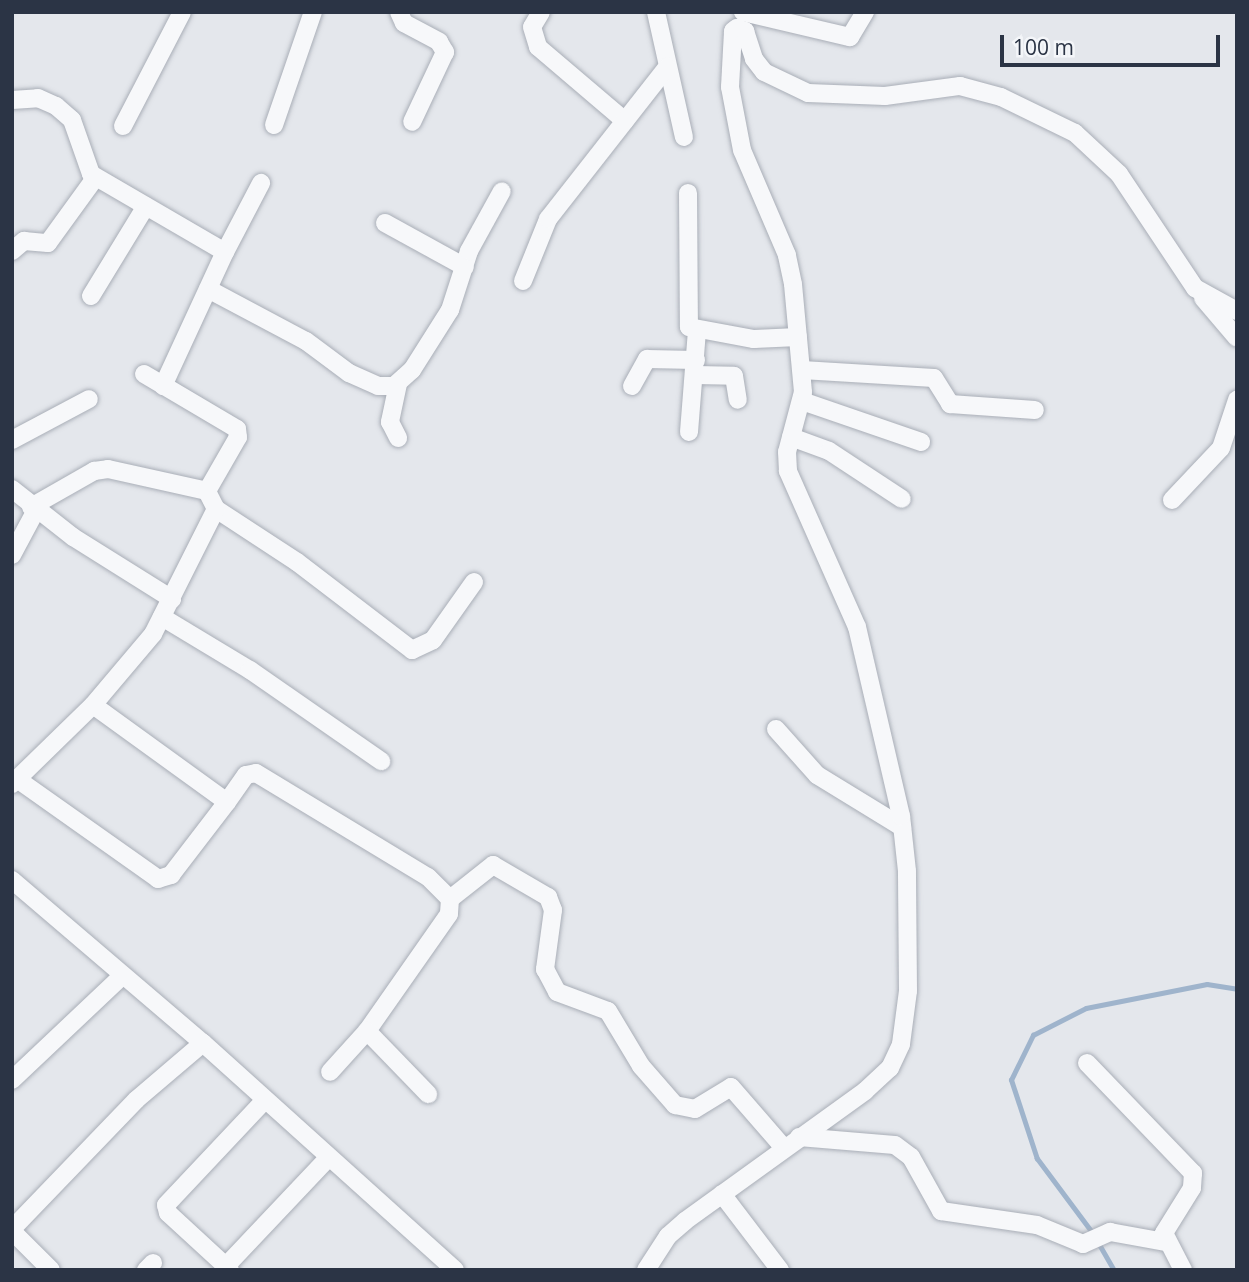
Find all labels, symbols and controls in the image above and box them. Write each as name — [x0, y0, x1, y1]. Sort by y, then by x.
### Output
scale bar — [1004, 21, 1224, 65]
text: 100 m — [1013, 33, 1074, 61]

